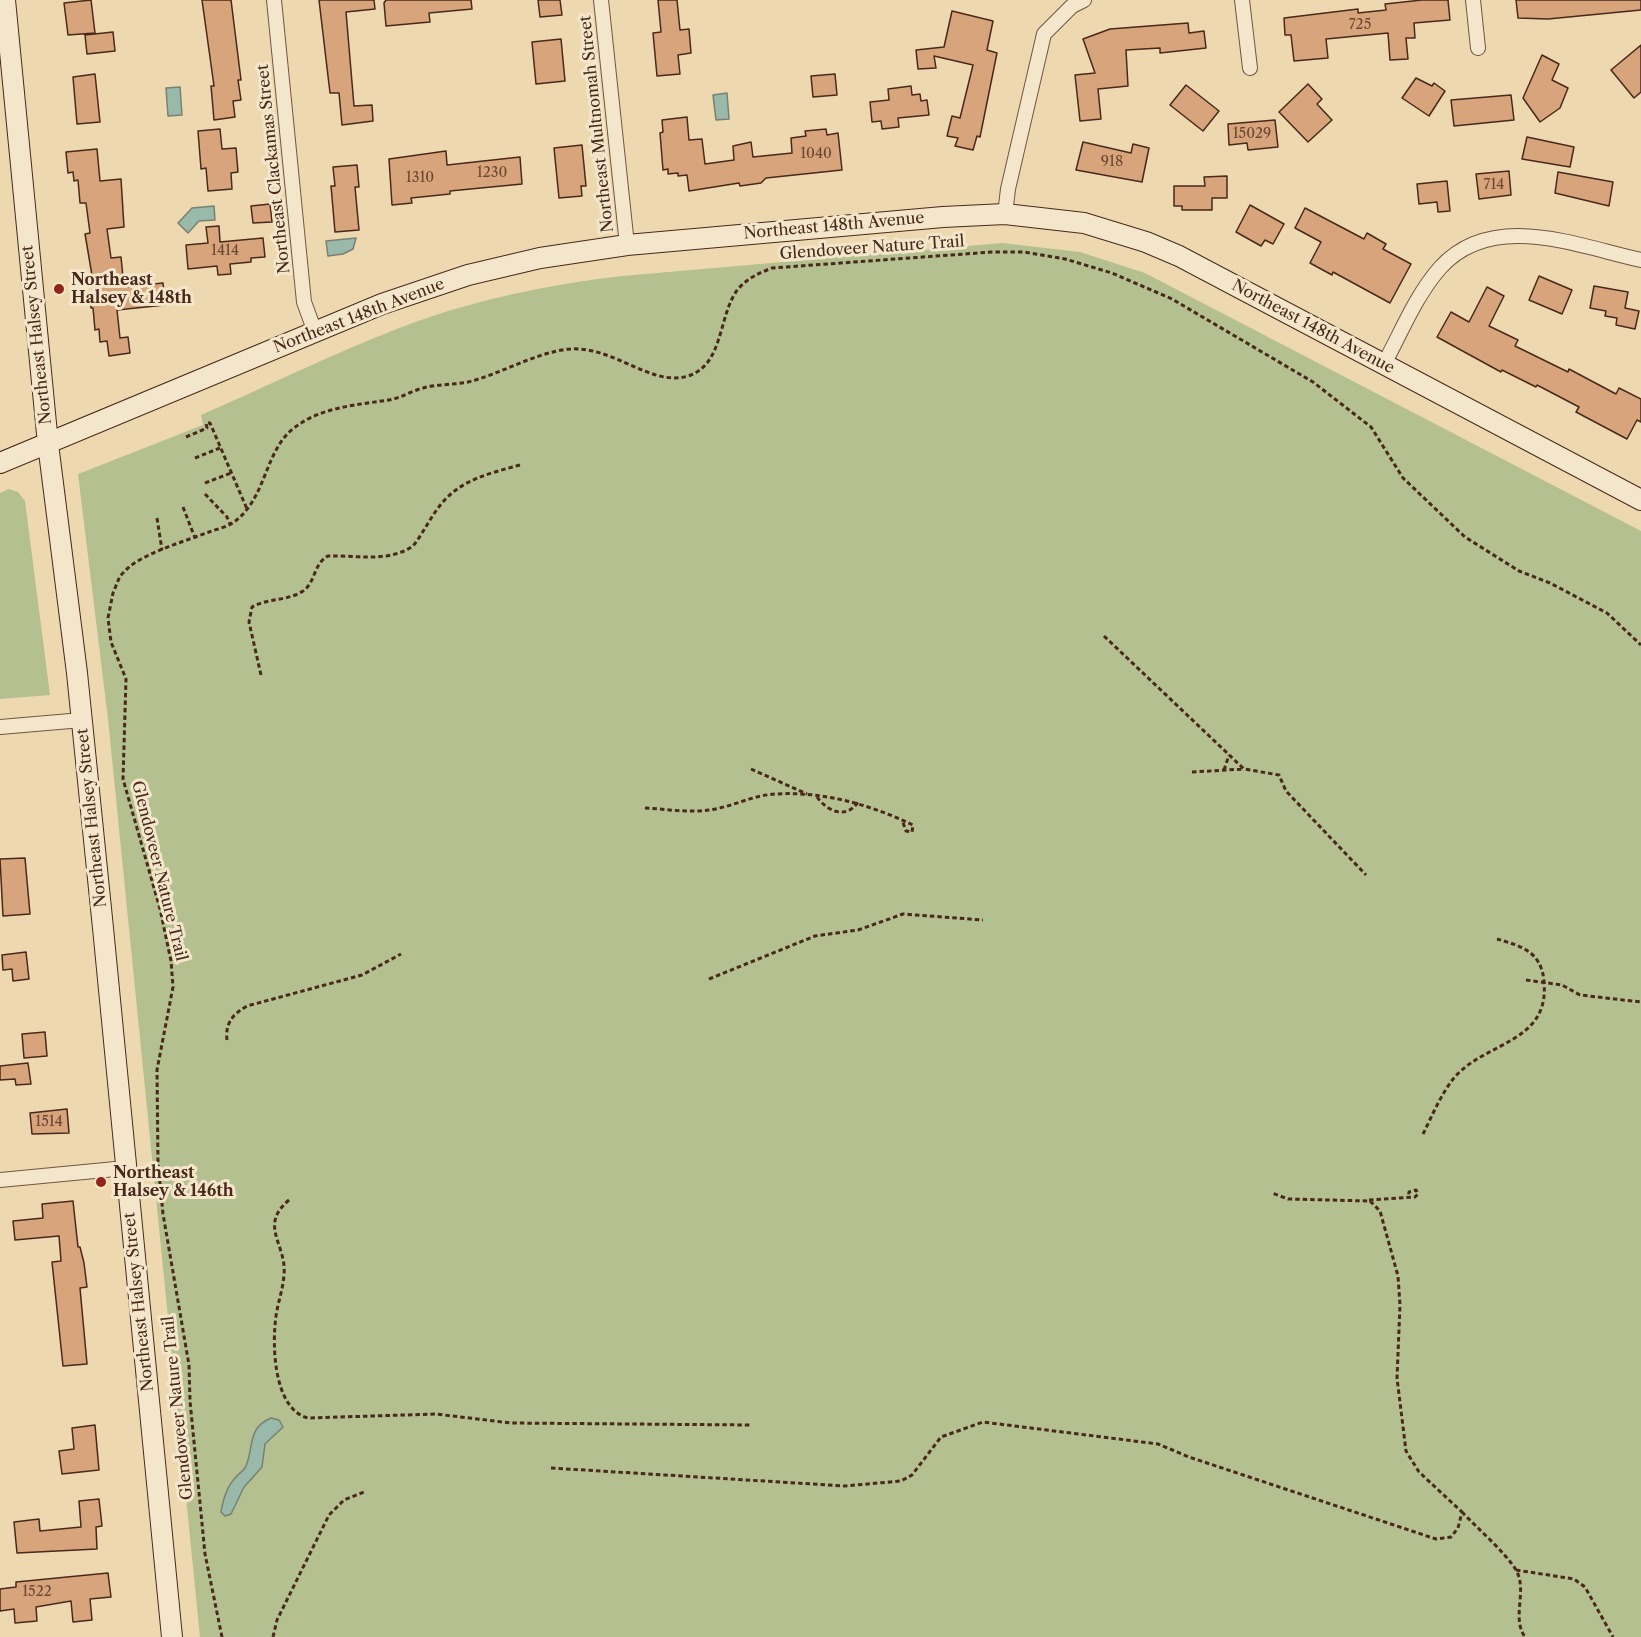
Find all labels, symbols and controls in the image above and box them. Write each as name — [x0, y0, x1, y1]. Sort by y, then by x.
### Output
street label: Northeast Multnomah Street — [576, 15, 618, 233]
house number: 725 — [1349, 17, 1371, 33]
street label: Northeast Clackamas Street — [253, 63, 295, 275]
house number: 15029 — [1233, 126, 1271, 142]
house number: 1040 — [800, 146, 832, 162]
house number: 918 — [1101, 154, 1123, 170]
house number: 1230 — [477, 165, 507, 181]
house number: 1310 — [406, 170, 434, 186]
house number: 714 — [1484, 177, 1504, 193]
street label: Northeast 148th Avenue — [743, 209, 925, 243]
street label: Glendoveer Nature Trail — [779, 232, 965, 264]
house number: 1414 — [211, 243, 239, 259]
street label: Northeast Halsey Street — [18, 244, 56, 426]
place label: Northeast Halsey & 148th — [71, 270, 192, 308]
street label: Northeast 148th Avenue — [271, 275, 447, 357]
street label: Northeast 148th Avenue — [1228, 276, 1398, 378]
marker: Northeast Halsey & 148th — [52, 282, 66, 296]
street label: Northeast Halsey Street — [73, 727, 111, 909]
street label: Glendoveer Nature Trail — [127, 779, 191, 963]
house number: 1514 — [35, 1114, 63, 1130]
place label: Northeast Halsey & 146th — [113, 1163, 234, 1201]
marker: Northeast Halsey & 146th — [94, 1175, 108, 1189]
street label: Northeast Halsey Street — [120, 1211, 158, 1393]
street label: Glendoveer Nature Trail — [159, 1315, 197, 1501]
house number: 1522 — [22, 1584, 52, 1600]

